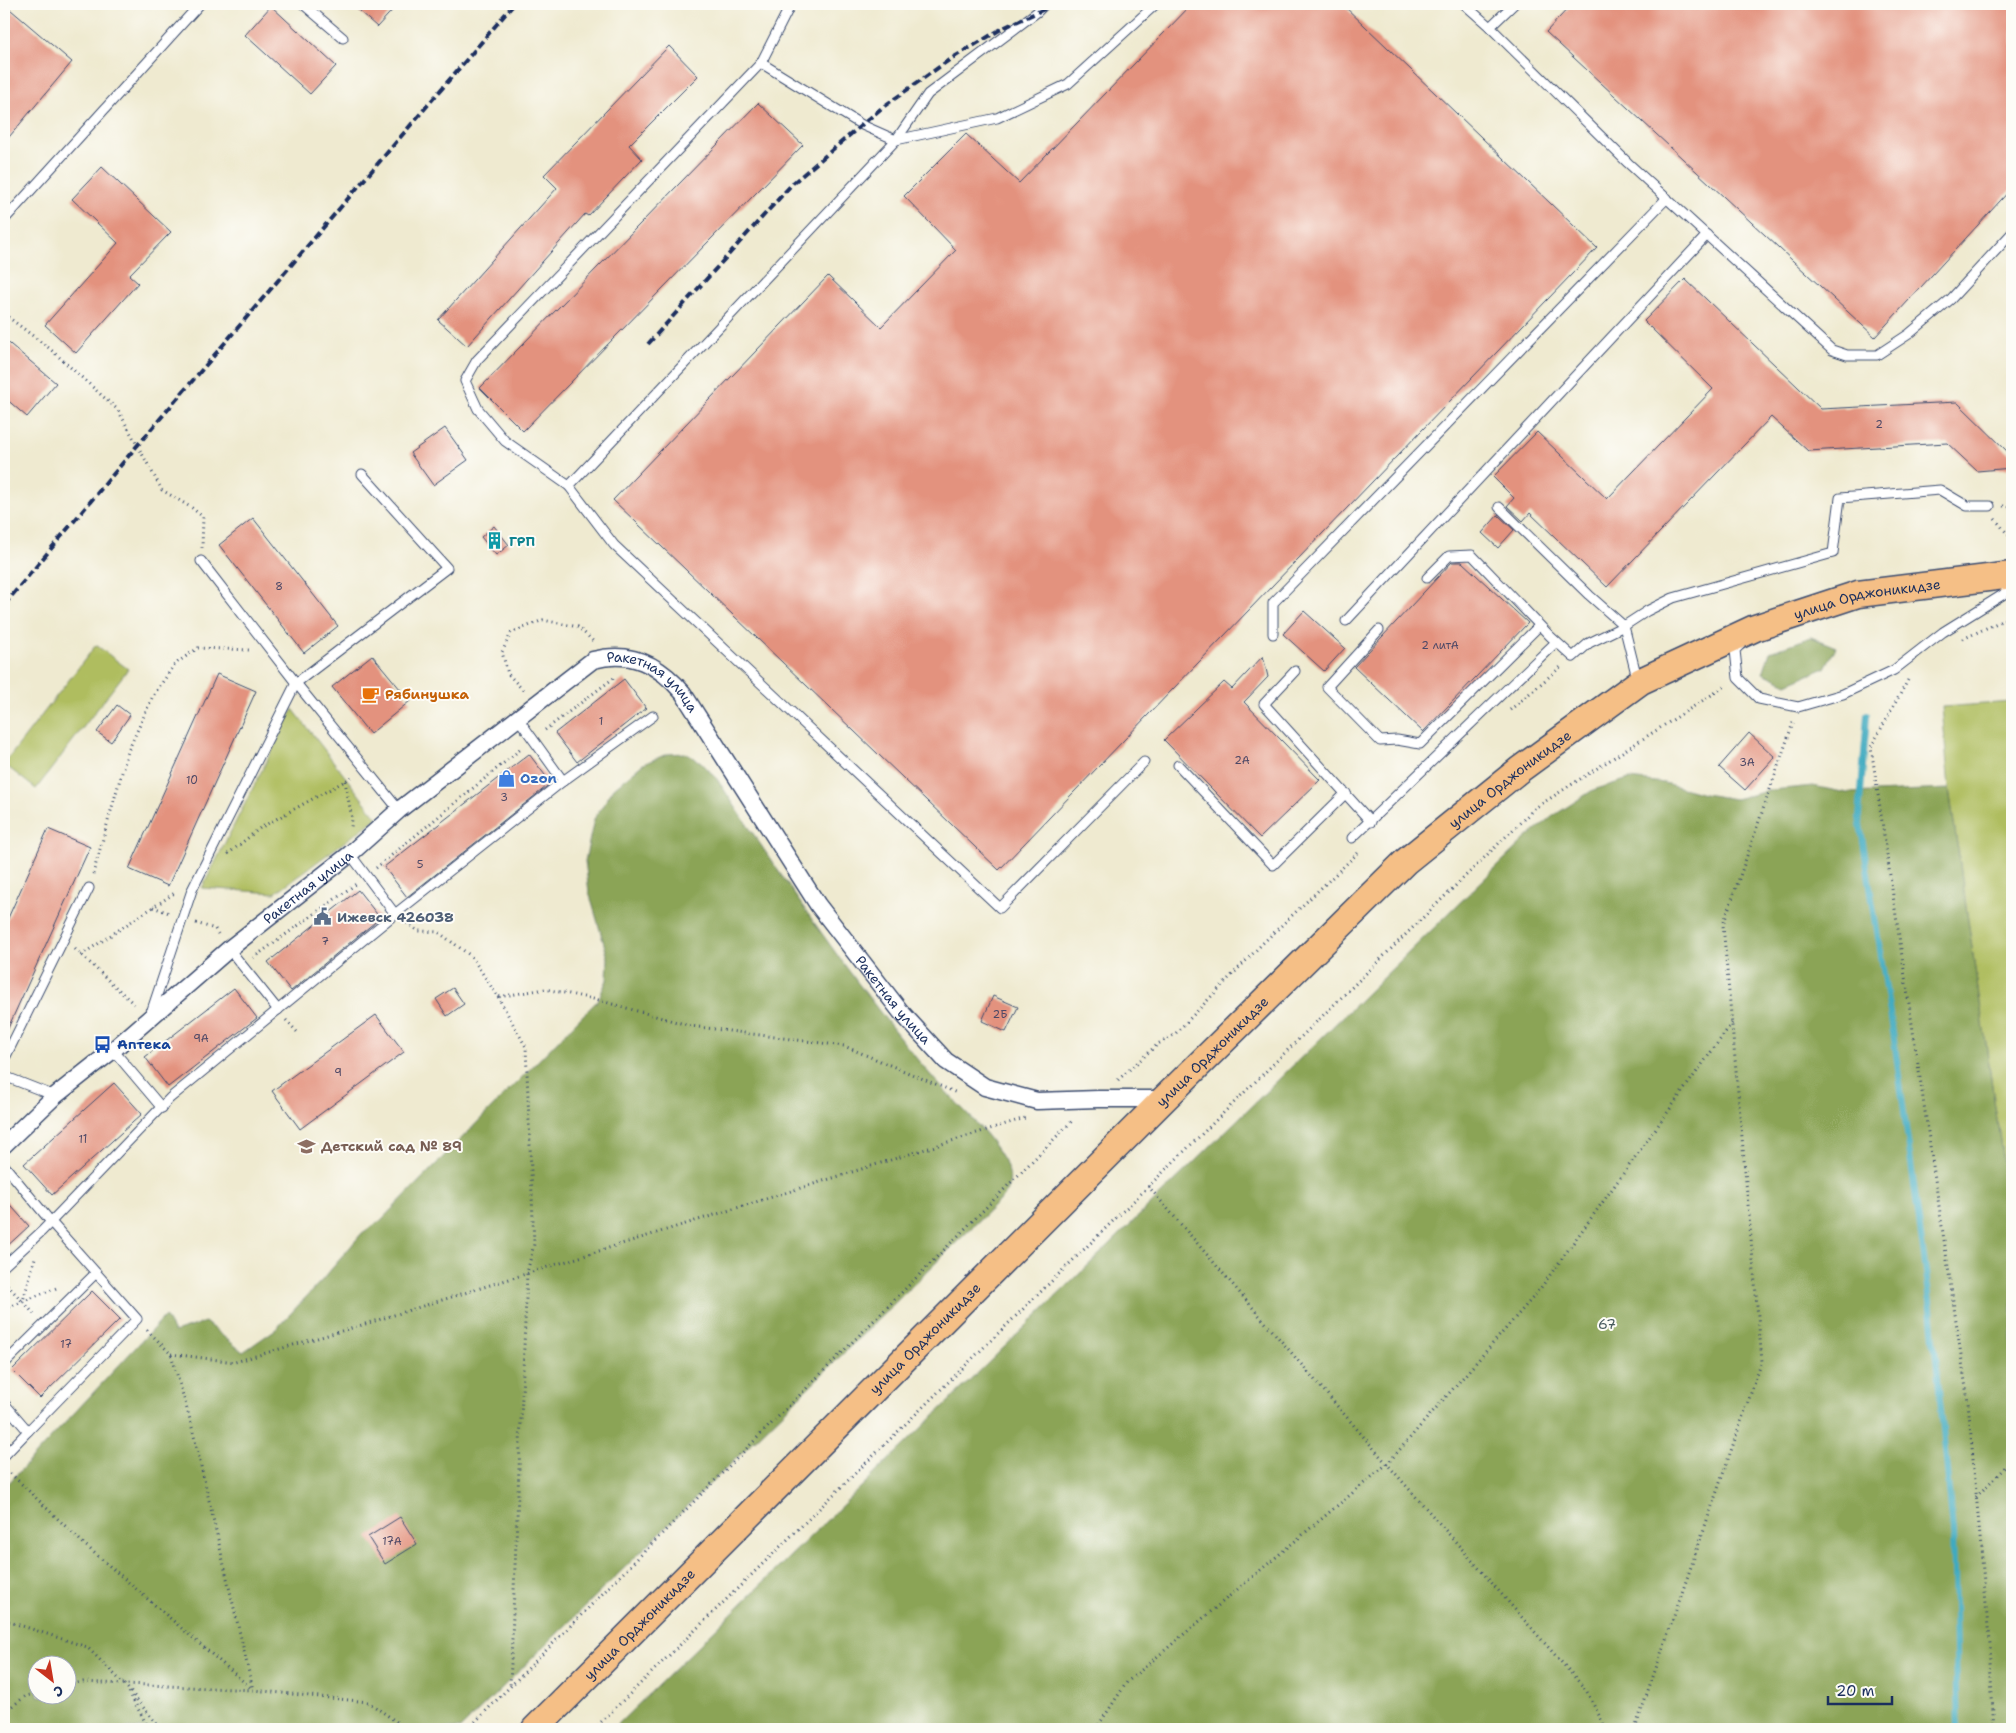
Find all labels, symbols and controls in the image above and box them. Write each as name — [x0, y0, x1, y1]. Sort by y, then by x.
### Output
house number: 2 — [1875, 417, 1883, 432]
building icon: ГРП — [485, 531, 505, 551]
place label: ГРП — [509, 532, 535, 550]
street label: улица Орджоникидзе — [1791, 575, 1942, 624]
house number: 8 — [275, 579, 283, 594]
house number: 2 литА — [1421, 638, 1459, 653]
street label: Ракетная улица — [606, 648, 702, 716]
cafe icon: Рябинушка — [361, 684, 381, 704]
place label: Рябинушка — [385, 685, 469, 703]
house number: 1 — [599, 714, 603, 729]
street label: улица Орджоникидзе — [1445, 726, 1575, 832]
house number: 2А — [1234, 753, 1250, 768]
house number: 3А — [1739, 755, 1755, 770]
shop icon: Ozon — [496, 768, 516, 788]
place label: Ozon — [520, 769, 557, 787]
house number: 10 — [186, 773, 198, 788]
house number: 3 — [500, 790, 508, 805]
street label: Ракетная улица — [259, 846, 357, 928]
house number: 5 — [417, 857, 424, 872]
public building icon: Ижевск 426038 — [313, 907, 333, 927]
place label: Ижевск 426038 — [337, 908, 454, 926]
house number: 7 — [321, 934, 329, 949]
street label: Ракетная улица — [852, 952, 935, 1048]
street label: улица Орджоникидзе — [1152, 992, 1272, 1111]
house number: 2Б — [993, 1007, 1007, 1022]
house number: 9А — [193, 1031, 209, 1046]
bus stop icon: Аптека — [93, 1034, 113, 1054]
place label: Аптека — [117, 1035, 171, 1053]
house number: 9 — [334, 1065, 342, 1080]
house number: 11 — [79, 1132, 87, 1147]
school or university icon: Детский сад № 89 — [297, 1136, 317, 1156]
place label: Детский сад № 89 — [321, 1137, 462, 1155]
street label: улица Орджоникидзе — [866, 1279, 985, 1398]
park label: 67 — [1598, 1315, 1616, 1333]
house number: 17 — [60, 1337, 72, 1352]
house number: 17А — [382, 1534, 402, 1549]
street label: улица Орджоникидзе — [580, 1565, 699, 1684]
north arrow — [28, 1656, 78, 1706]
scale bar — [1828, 1673, 1892, 1705]
text: С — [50, 1681, 67, 1701]
text: 20 m — [1836, 1681, 1875, 1701]

